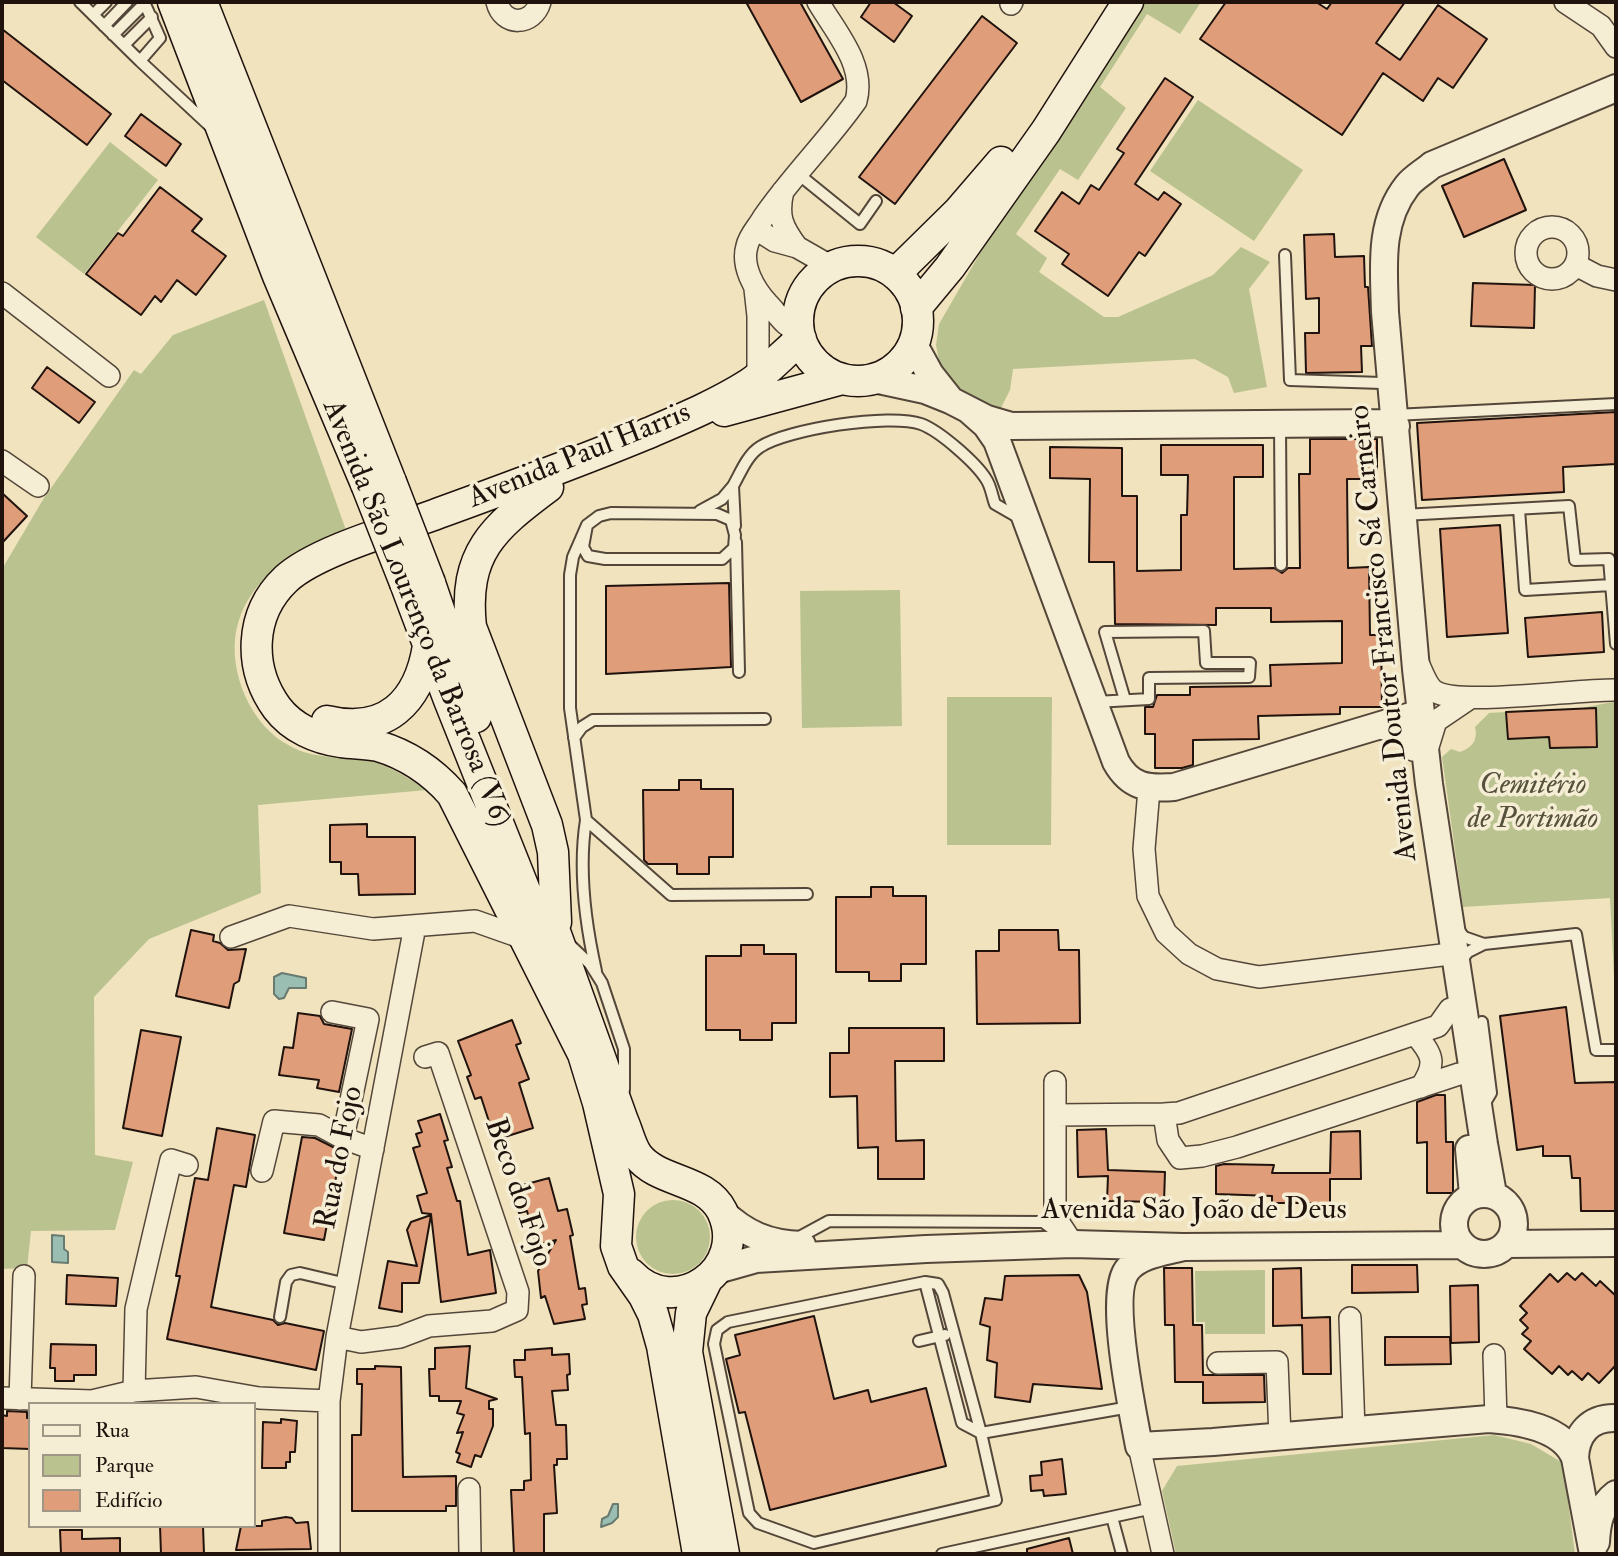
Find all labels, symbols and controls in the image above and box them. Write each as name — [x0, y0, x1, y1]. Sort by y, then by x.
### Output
street label: Avenida São Lourenço da Barrosa (V6) — [313, 395, 517, 833]
street label: Avenida Paul Harris — [464, 396, 696, 518]
street label: Avenida Doutor Francisco Sá Carneiro — [1343, 403, 1427, 863]
park label: Cemitério de Portimão — [1468, 769, 1598, 840]
street label: Rua do Fojo — [310, 1083, 372, 1233]
street label: Beco do Fojo — [475, 1114, 559, 1272]
street label: Avenida São João de Deus — [1041, 1194, 1347, 1230]
legend — [28, 1402, 256, 1528]
text: Rua — [95, 1417, 129, 1444]
text: Parque — [95, 1452, 154, 1479]
text: Edifício — [95, 1487, 162, 1514]

